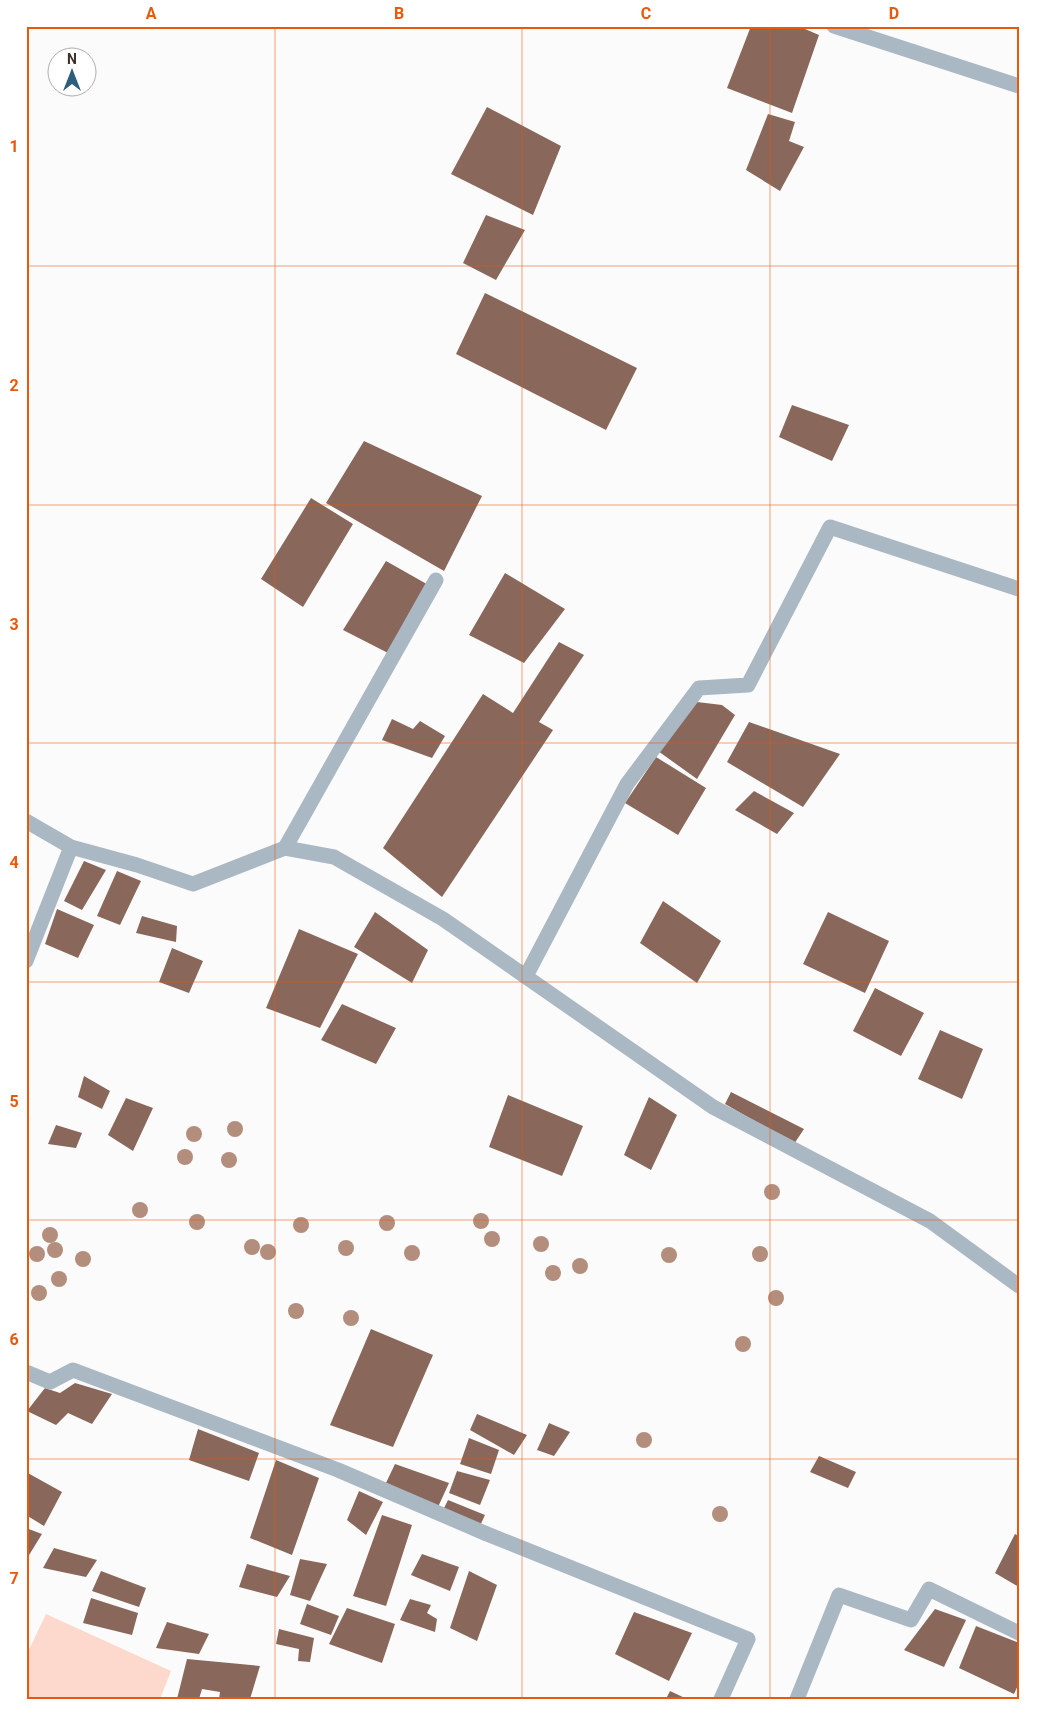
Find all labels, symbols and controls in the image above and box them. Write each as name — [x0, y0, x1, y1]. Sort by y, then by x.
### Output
text: A — [146, 4, 157, 23]
text: B — [394, 4, 404, 23]
text: C — [641, 4, 651, 23]
text: D — [889, 4, 899, 23]
north arrow — [48, 48, 98, 98]
text: N — [67, 51, 77, 67]
text: 1 — [9, 137, 19, 156]
text: 2 — [9, 376, 19, 395]
text: 3 — [9, 615, 19, 634]
text: 4 — [9, 853, 19, 872]
text: 5 — [9, 1092, 19, 1111]
text: 6 — [9, 1330, 19, 1349]
text: 7 — [9, 1569, 19, 1588]

